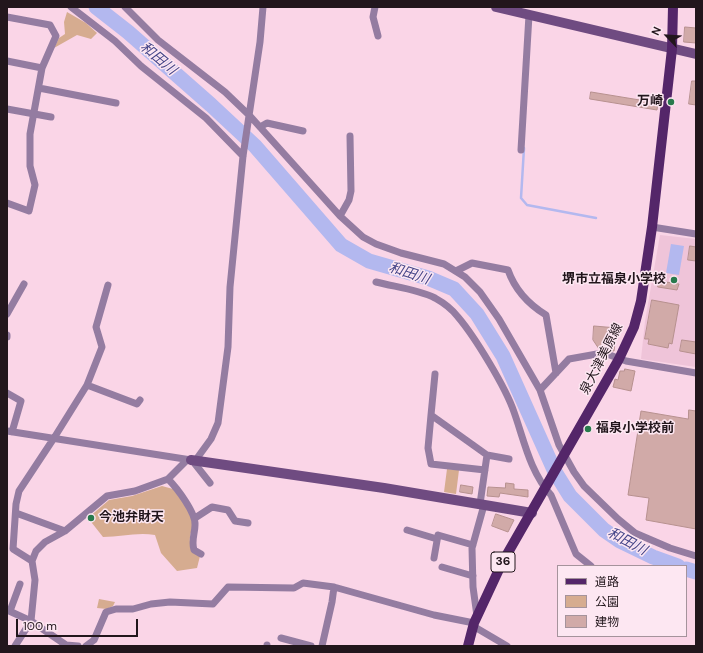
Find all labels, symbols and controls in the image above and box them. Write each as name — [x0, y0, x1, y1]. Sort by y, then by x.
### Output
north arrow — [647, 16, 687, 56]
text: N — [648, 24, 664, 38]
water label: 和田川 — [137, 39, 179, 79]
place label: 万崎 — [637, 94, 663, 110]
marker: 万崎 — [666, 97, 676, 107]
water label: 和田川 — [386, 260, 432, 288]
place label: 堺市立福泉小学校 — [562, 272, 666, 288]
marker: 堺市立福泉小学校 — [669, 275, 679, 285]
street label: 泉大津美原線 — [577, 321, 627, 397]
place label: 福泉小学校前 — [596, 421, 674, 437]
marker: 福泉小学校前 — [583, 424, 593, 434]
place label: 今池弁財天 — [99, 510, 164, 526]
marker: 今池弁財天 — [86, 513, 96, 523]
water label: 和田川 — [605, 525, 649, 559]
road number: 36 — [491, 552, 515, 572]
legend — [557, 565, 687, 637]
text: 道路 — [595, 574, 619, 590]
text: 公園 — [595, 594, 619, 610]
scale bar — [18, 611, 140, 637]
text: 建物 — [595, 614, 619, 630]
text: 100 m — [23, 618, 57, 634]

